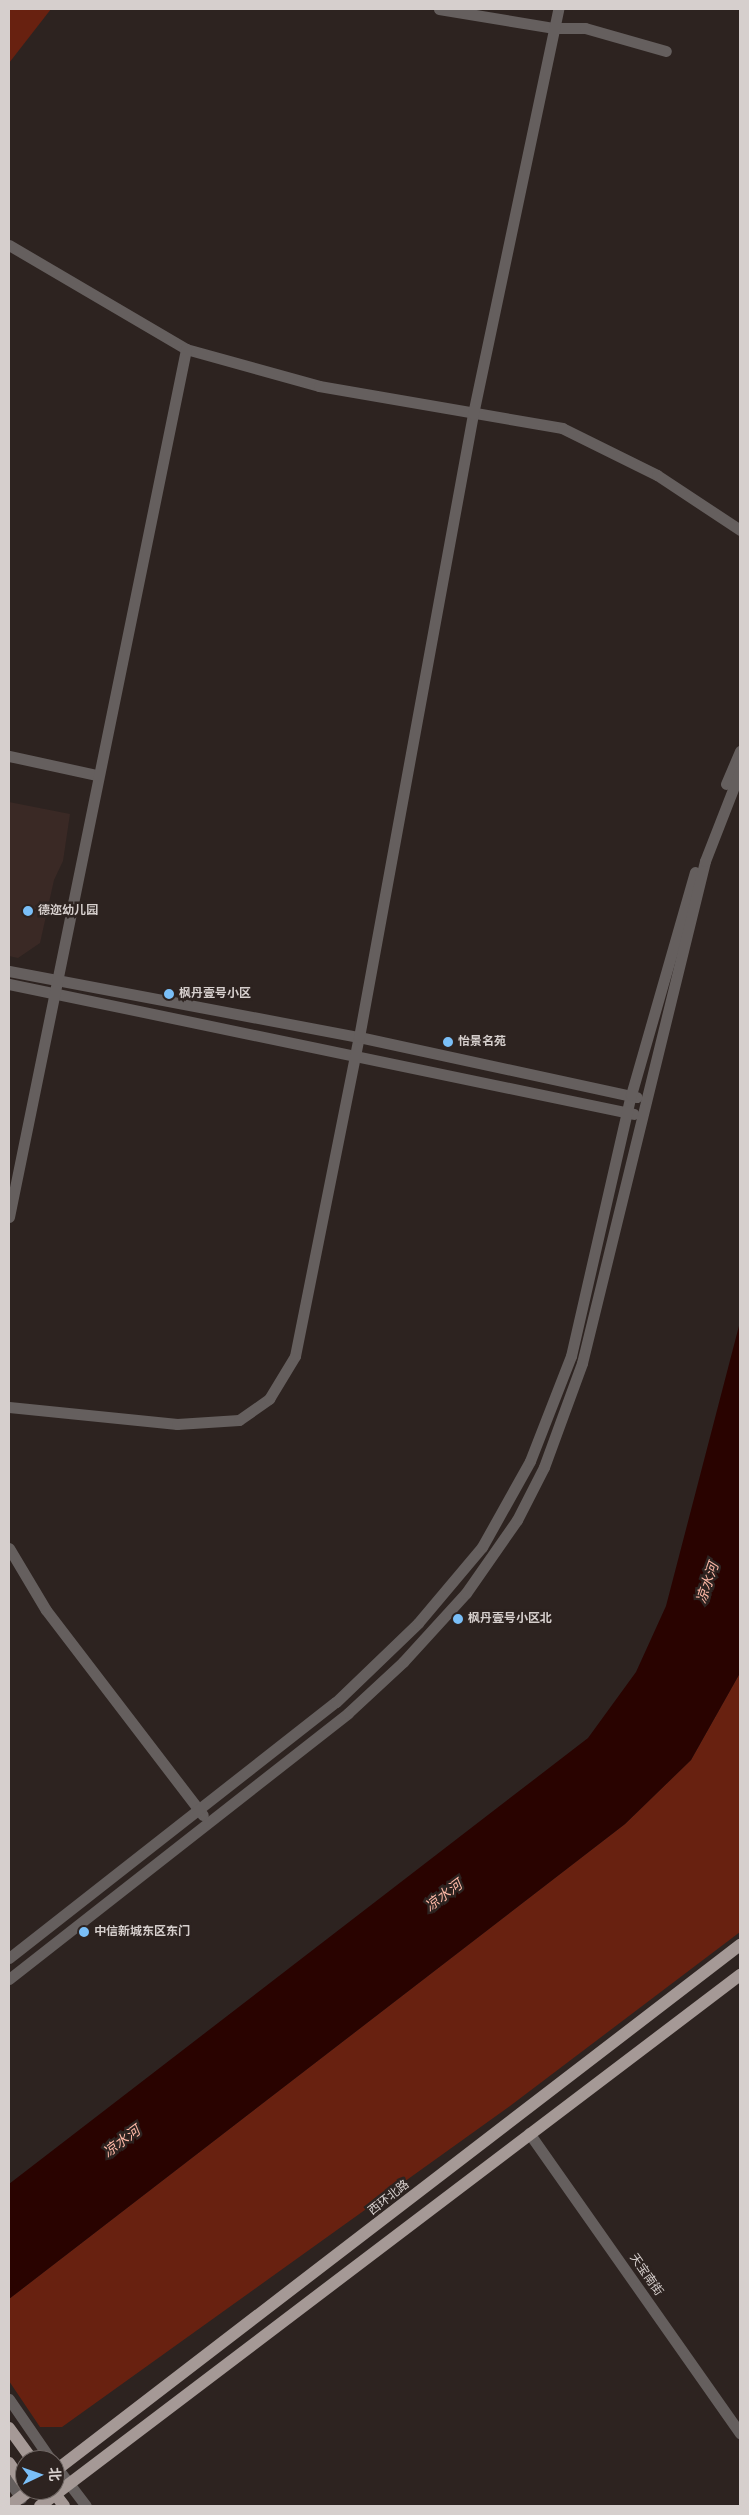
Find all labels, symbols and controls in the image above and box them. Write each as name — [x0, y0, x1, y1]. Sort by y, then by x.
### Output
place label: 德迩幼儿园 — [38, 904, 98, 918]
marker: 德迩幼儿园 — [22, 905, 34, 917]
place label: 枫丹壹号小区 — [179, 987, 251, 1001]
marker: 枫丹壹号小区 — [163, 988, 175, 1000]
place label: 怡景名苑 — [458, 1035, 506, 1049]
marker: 怡景名苑 — [442, 1036, 454, 1048]
water label: 凉水河 — [693, 1560, 723, 1606]
place label: 枫丹壹号小区北 — [468, 1612, 552, 1626]
marker: 枫丹壹号小区北 — [452, 1613, 464, 1625]
water label: 凉水河 — [422, 1877, 466, 1915]
place label: 中信新城东区东门 — [94, 1925, 190, 1939]
marker: 中信新城东区东门 — [78, 1926, 90, 1938]
water label: 凉水河 — [100, 2123, 144, 2161]
street label: 西环北路 — [366, 2178, 412, 2218]
street label: 天宝南街 — [626, 2251, 666, 2299]
north arrow — [15, 2450, 65, 2500]
text: 北 — [46, 2467, 63, 2482]

